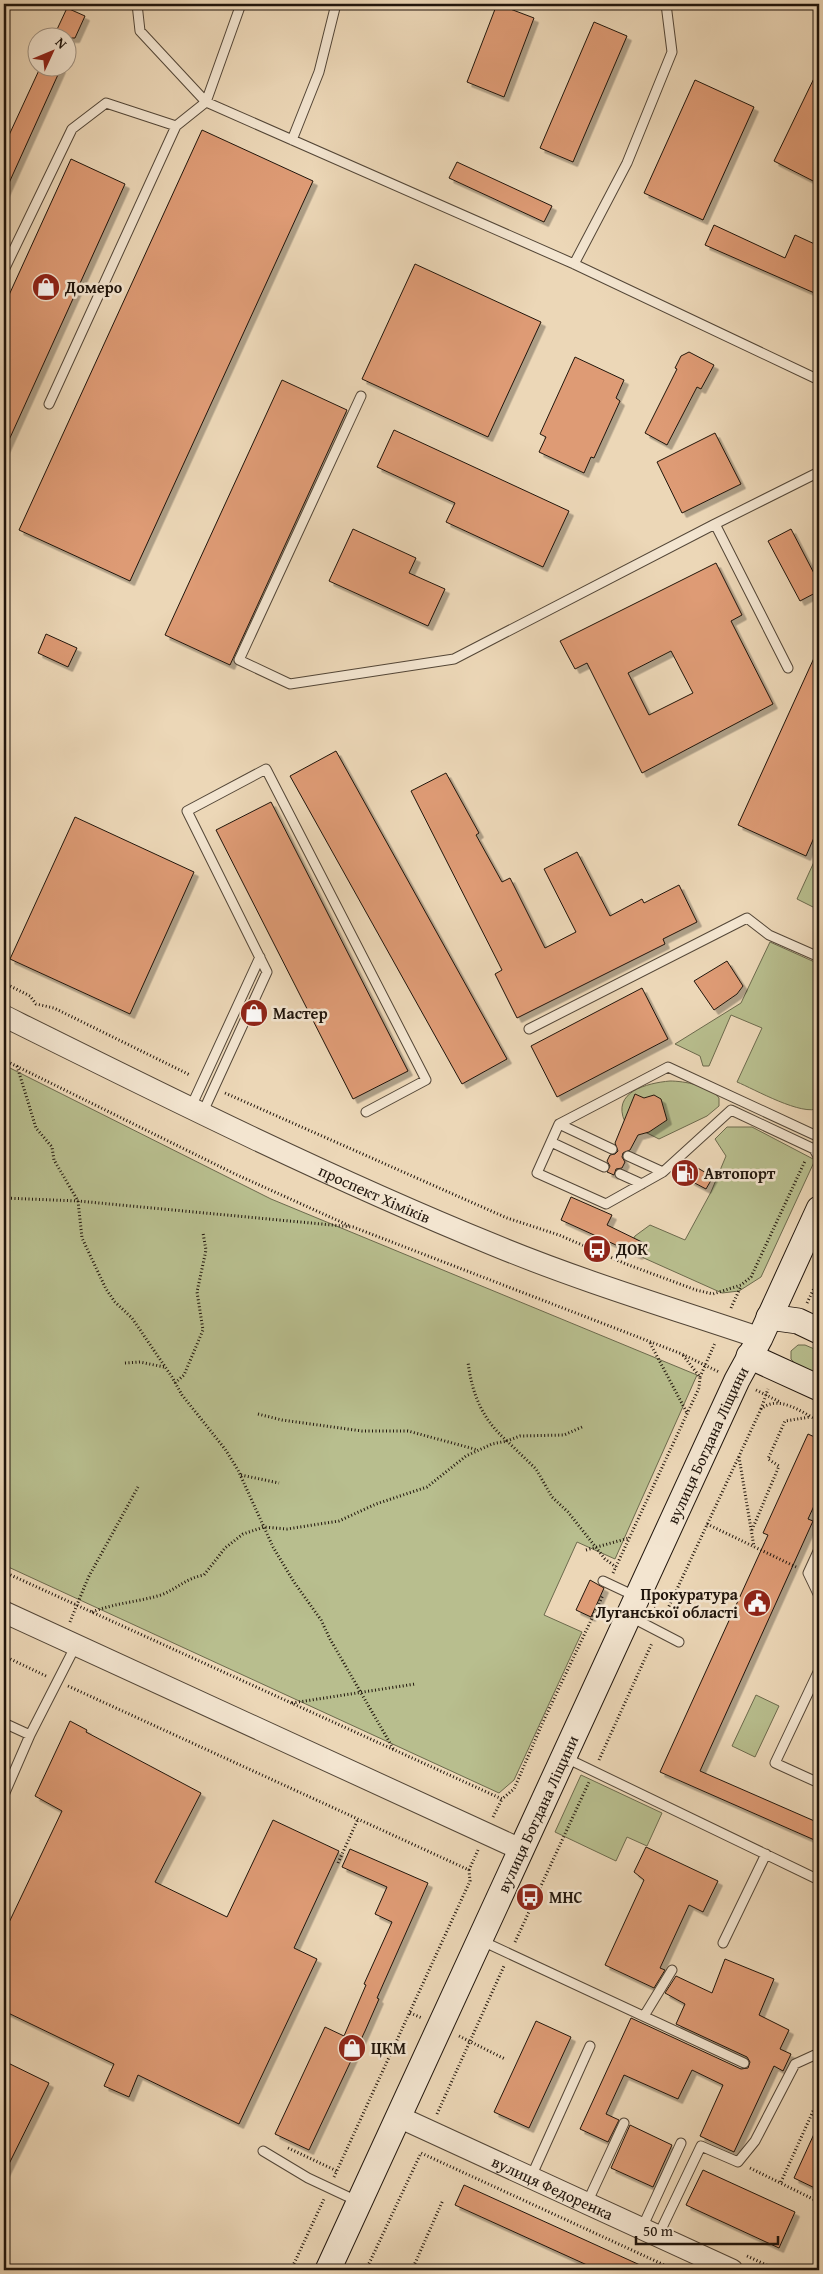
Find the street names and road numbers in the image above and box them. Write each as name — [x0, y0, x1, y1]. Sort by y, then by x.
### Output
street label: проспект Хіміків — [315, 1158, 434, 1229]
street label: вулиця Богдана Ліщини — [661, 1361, 755, 1528]
street label: вулиця Богдана Ліщини — [491, 1731, 584, 1897]
street label: вулиця Федоренка — [488, 2149, 618, 2226]

